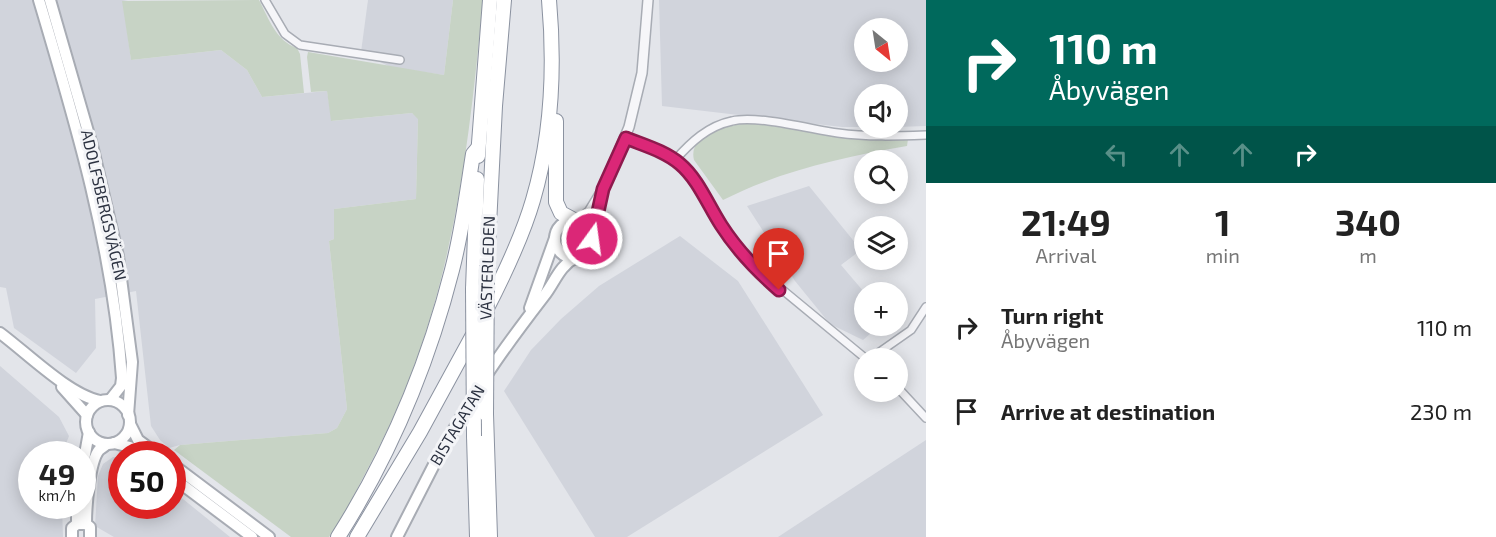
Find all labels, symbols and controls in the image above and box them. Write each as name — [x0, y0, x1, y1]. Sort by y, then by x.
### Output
north arrow — [854, 18, 908, 72]
map controls — [854, 18, 908, 402]
text: 110 m — [1049, 22, 1158, 72]
icon: right — [950, 24, 1028, 102]
text: Åbyvägen — [1049, 73, 1169, 105]
button: sound — [854, 84, 908, 138]
street label: ADOLFSBERGSVÄGEN — [78, 128, 131, 282]
icon: left — [1100, 138, 1133, 171]
icon: ahead — [1163, 138, 1196, 171]
icon: ahead — [1226, 138, 1259, 171]
icon: right — [1289, 138, 1322, 171]
button: search — [854, 150, 908, 204]
text: 21:49 — [1021, 200, 1111, 243]
text: 1 — [1215, 200, 1231, 243]
text: 340 — [1335, 200, 1401, 243]
position arrow — [560, 207, 624, 271]
street label: VÄSTERLEDEN — [475, 216, 498, 320]
button: layers — [854, 216, 908, 270]
pin — [753, 228, 804, 290]
icon: arrive — [762, 237, 795, 270]
text: Arrival — [1035, 243, 1096, 267]
text: min — [1206, 243, 1240, 267]
text: m — [1359, 243, 1377, 267]
button: + — [854, 282, 908, 336]
text: Turn right — [1001, 302, 1103, 328]
icon: right — [950, 311, 983, 344]
text: 110 m — [1417, 314, 1472, 340]
text: Åbyvägen — [1001, 328, 1090, 352]
button: − — [854, 348, 908, 402]
street label: BISTAGATAN — [425, 381, 488, 468]
icon: arrive — [950, 395, 983, 428]
text: Arrive at destination — [1001, 398, 1215, 424]
text: 230 m — [1410, 398, 1472, 424]
speed limit sign: 50 — [108, 441, 186, 519]
text: 49 — [39, 455, 75, 491]
text: km/h — [38, 486, 76, 504]

